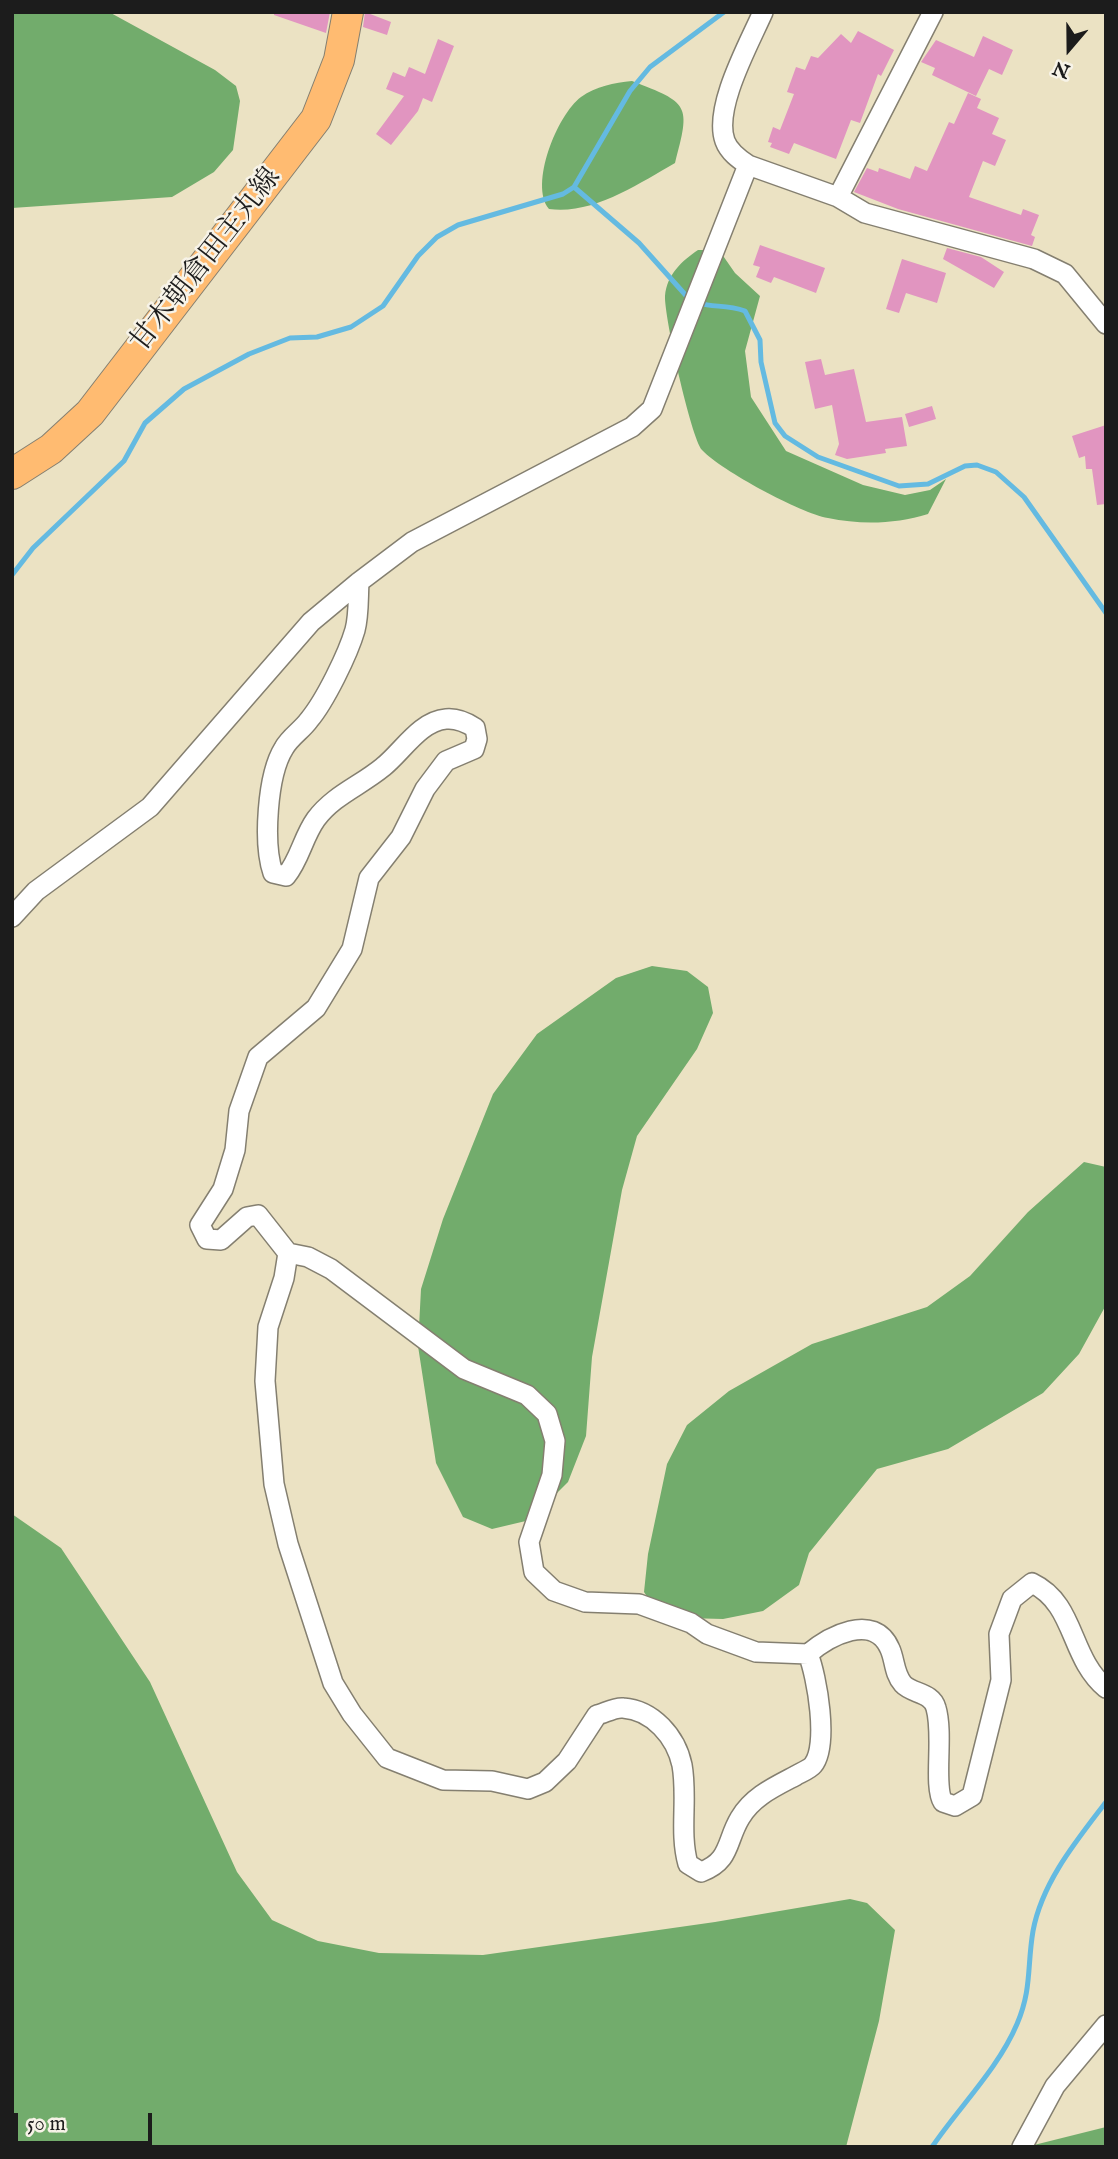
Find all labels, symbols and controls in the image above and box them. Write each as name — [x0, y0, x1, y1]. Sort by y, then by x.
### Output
north arrow — [1034, 14, 1104, 84]
text: N — [1050, 55, 1074, 83]
street label: 甘木朝倉田主丸線 — [125, 162, 289, 360]
scale bar — [18, 2100, 156, 2144]
text: 50 m — [27, 2111, 66, 2138]

